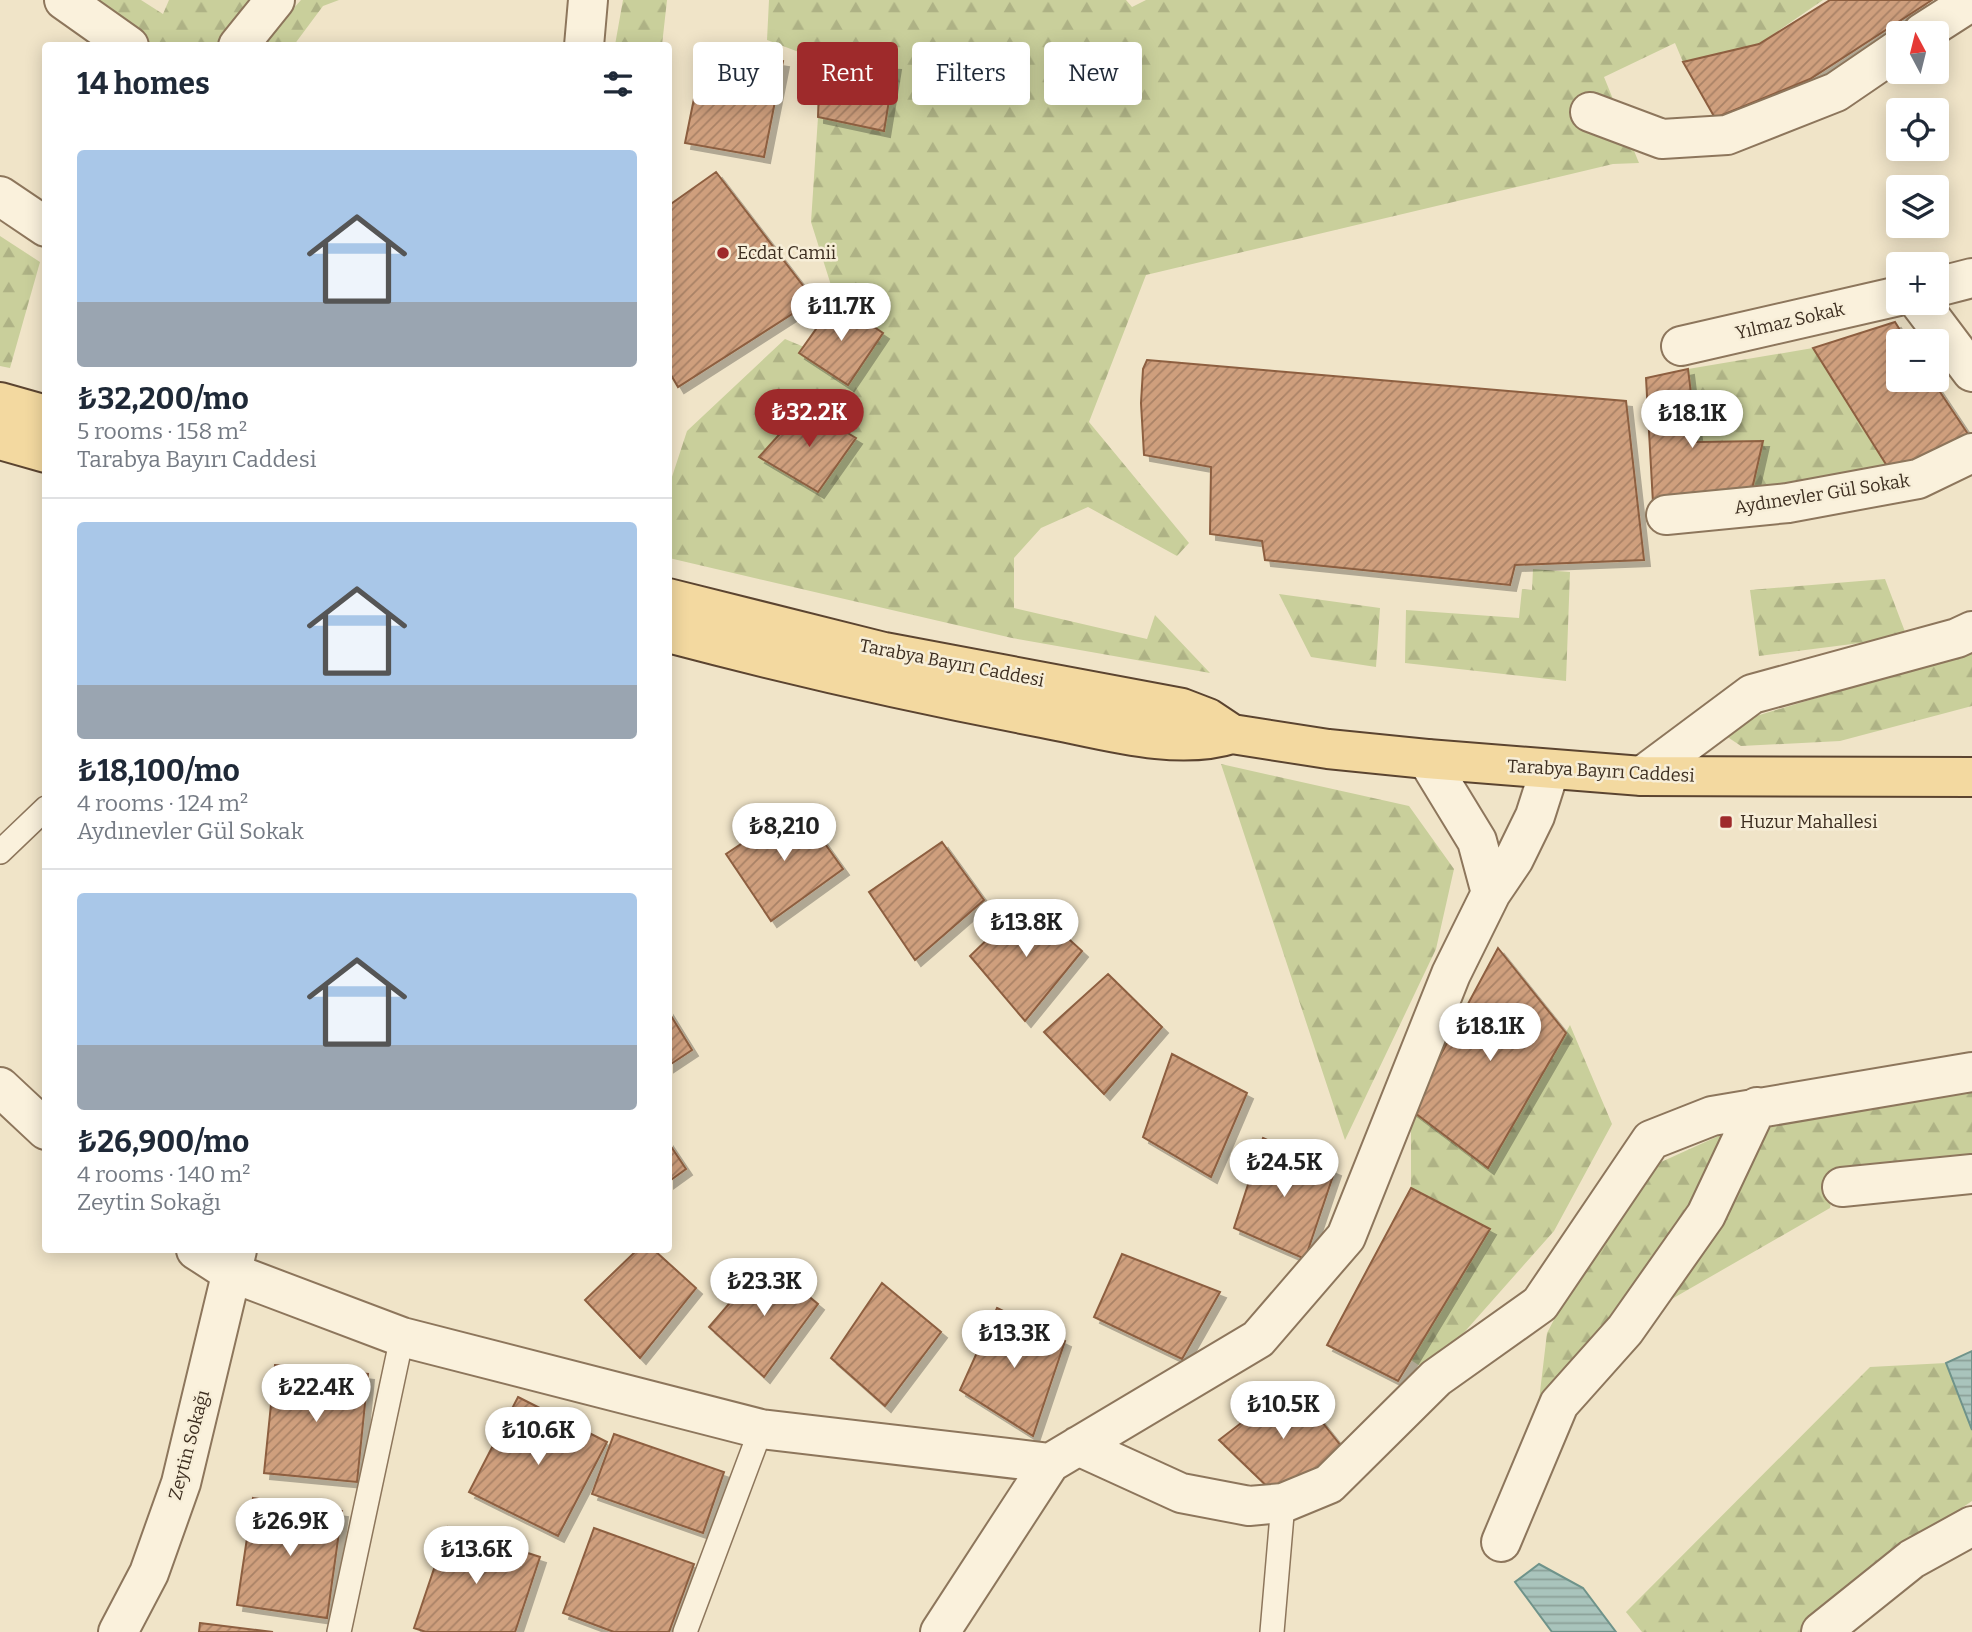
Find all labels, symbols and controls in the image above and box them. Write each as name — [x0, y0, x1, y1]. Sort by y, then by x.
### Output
north arrow — [1886, 21, 1950, 84]
map controls — [1886, 21, 1949, 392]
chip: Buy — [693, 42, 783, 105]
chip: Rent — [797, 42, 898, 105]
chip: Filters — [912, 42, 1030, 105]
chip: New — [1044, 42, 1142, 105]
icon: filters — [599, 65, 637, 103]
text: 14 homes — [77, 66, 210, 102]
button: locate — [1886, 98, 1949, 161]
button: layers — [1886, 175, 1949, 238]
icon: home — [294, 196, 420, 322]
place label: Ecdat Camii — [737, 242, 836, 264]
marker: Ecdat Camii — [715, 245, 731, 261]
button: + — [1886, 252, 1949, 315]
pin: ₺11.7K — [784, 284, 898, 343]
text: ₺11.7K — [807, 292, 875, 320]
street label: Yılmaz Sokak — [1733, 298, 1847, 344]
button: − — [1886, 329, 1949, 392]
text: ₺32,200/mo — [77, 381, 249, 417]
pin: ₺32.2K — [752, 390, 866, 449]
pin: ₺18.1K — [1635, 391, 1749, 450]
text: ₺32.2K — [771, 398, 847, 426]
text: ₺18.1K — [1657, 399, 1727, 427]
text: 5 rooms · 158 m² — [77, 417, 247, 445]
text: Tarabya Bayırı Caddesi — [77, 445, 317, 473]
street label: Aydınevler Gül Sokak — [1733, 469, 1912, 519]
icon: home — [294, 568, 420, 694]
street label: Tarabya Bayırı Caddesi — [858, 634, 1046, 692]
text: ₺18,100/mo — [77, 753, 240, 789]
street label: Tarabya Bayırı Caddesi — [1507, 755, 1695, 787]
text: 4 rooms · 124 m² — [77, 789, 248, 817]
pin: ₺8,210 — [727, 804, 841, 863]
place label: Huzur Mahallesi — [1740, 811, 1878, 833]
text: ₺8,210 — [748, 812, 820, 840]
marker: Huzur Mahallesi — [1718, 814, 1734, 830]
text: Aydınevler Gül Sokak — [77, 817, 304, 845]
pin: ₺13.8K — [969, 900, 1083, 959]
text: ₺13.8K — [990, 908, 1063, 936]
icon: home — [294, 939, 420, 1065]
pin: ₺18.1K — [1433, 1004, 1547, 1063]
text: ₺18.1K — [1455, 1012, 1525, 1040]
text: ₺26,900/mo — [77, 1124, 249, 1160]
pin: ₺24.5K — [1227, 1140, 1341, 1199]
text: ₺24.5K — [1246, 1148, 1322, 1176]
text: 4 rooms · 140 m² — [77, 1160, 250, 1188]
text: Zeytin Sokağı — [77, 1188, 221, 1216]
pin: ₺23.3K — [707, 1258, 821, 1318]
text: ₺23.3K — [726, 1267, 802, 1295]
pin: ₺13.3K — [957, 1310, 1071, 1370]
text: ₺13.3K — [978, 1319, 1050, 1347]
pin: ₺22.4K — [259, 1364, 373, 1424]
text: ₺22.4K — [278, 1373, 354, 1401]
pin: ₺10.5K — [1226, 1382, 1340, 1441]
street label: Zeytin Sokağı — [164, 1388, 214, 1502]
text: ₺10.5K — [1246, 1390, 1320, 1418]
pin: ₺10.6K — [481, 1408, 595, 1467]
text: ₺10.6K — [501, 1416, 575, 1444]
pin: ₺26.9K — [233, 1498, 347, 1558]
text: ₺26.9K — [252, 1507, 328, 1535]
pin: ₺13.6K — [419, 1526, 533, 1586]
text: ₺13.6K — [440, 1535, 512, 1563]

